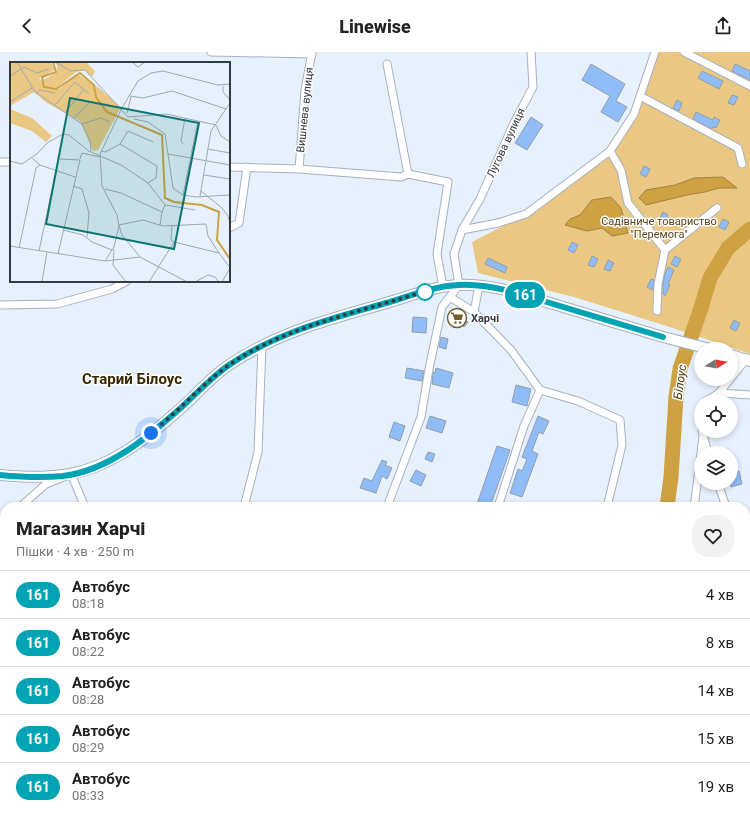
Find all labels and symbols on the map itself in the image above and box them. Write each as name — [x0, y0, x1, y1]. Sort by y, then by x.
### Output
inset map — [10, 62, 230, 282]
street label: Вишнева вулиця — [294, 67, 316, 153]
street label: Лугова вулиця — [484, 106, 528, 180]
park label: Садівниче товариство "Перемога" — [601, 215, 717, 241]
line badge: 161 — [502, 282, 548, 308]
unlabelled marker — [416, 283, 434, 301]
supermarket icon: Харчі — [446, 307, 468, 329]
place label: Харчі — [471, 312, 499, 325]
north arrow — [694, 342, 738, 386]
water label: Білоус — [671, 364, 689, 400]
district label: Старий Білоус — [82, 370, 182, 388]
your location — [141, 423, 161, 443]

